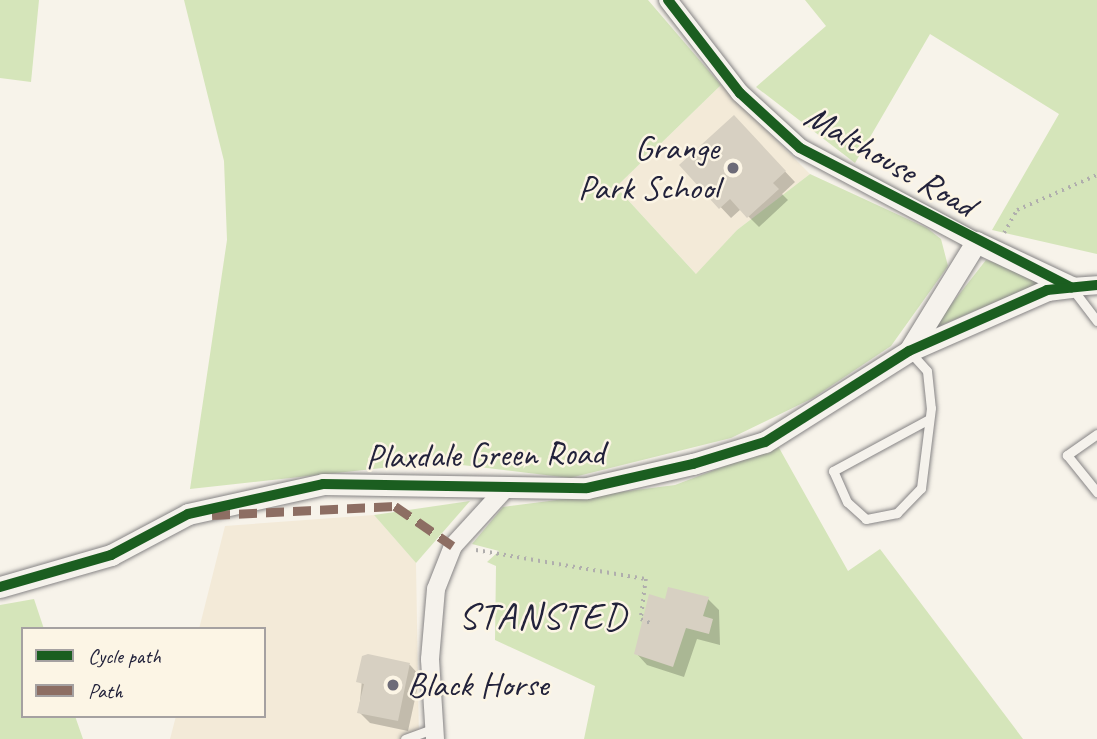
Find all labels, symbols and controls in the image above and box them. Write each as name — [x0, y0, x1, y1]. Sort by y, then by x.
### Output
street label: Malthouse Road — [797, 95, 983, 227]
place label: Grange Park School — [580, 127, 719, 209]
marker: Grange Park School — [725, 160, 741, 176]
street label: Plaxdale Green Road — [365, 432, 605, 478]
district label: STANSTED — [460, 593, 626, 639]
legend — [21, 627, 266, 718]
text: Cycle path — [88, 643, 161, 669]
place label: Black Horse — [407, 664, 548, 706]
marker: Black Horse — [385, 677, 401, 693]
text: Path — [88, 678, 123, 704]

